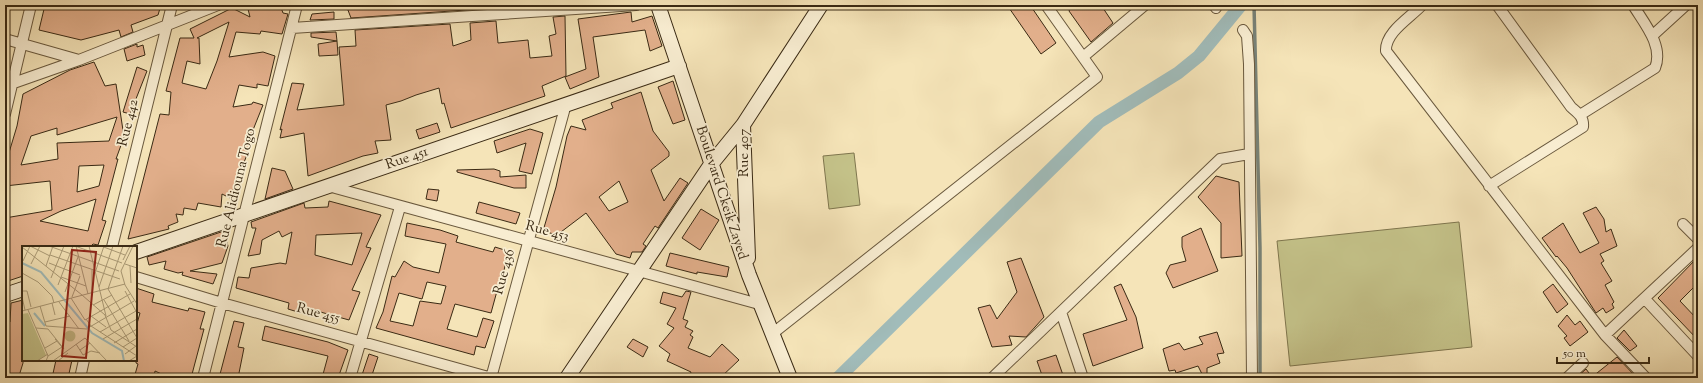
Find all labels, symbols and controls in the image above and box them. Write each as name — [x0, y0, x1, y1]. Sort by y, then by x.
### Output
street label: Rue 442 — [114, 97, 145, 149]
street label: Boulevard Ckeik Zayed — [690, 123, 752, 263]
street label: Rue Alidiouna Togo — [212, 126, 262, 250]
street label: Rue 407 — [735, 129, 755, 177]
street label: Rue 451 — [383, 142, 431, 176]
street label: Rue 453 — [523, 217, 572, 248]
inset map — [22, 246, 137, 361]
street label: Rue 436 — [489, 247, 521, 297]
street label: Rue 455 — [294, 299, 342, 329]
scale bar — [1557, 339, 1649, 365]
text: 50 m — [1562, 345, 1586, 363]

